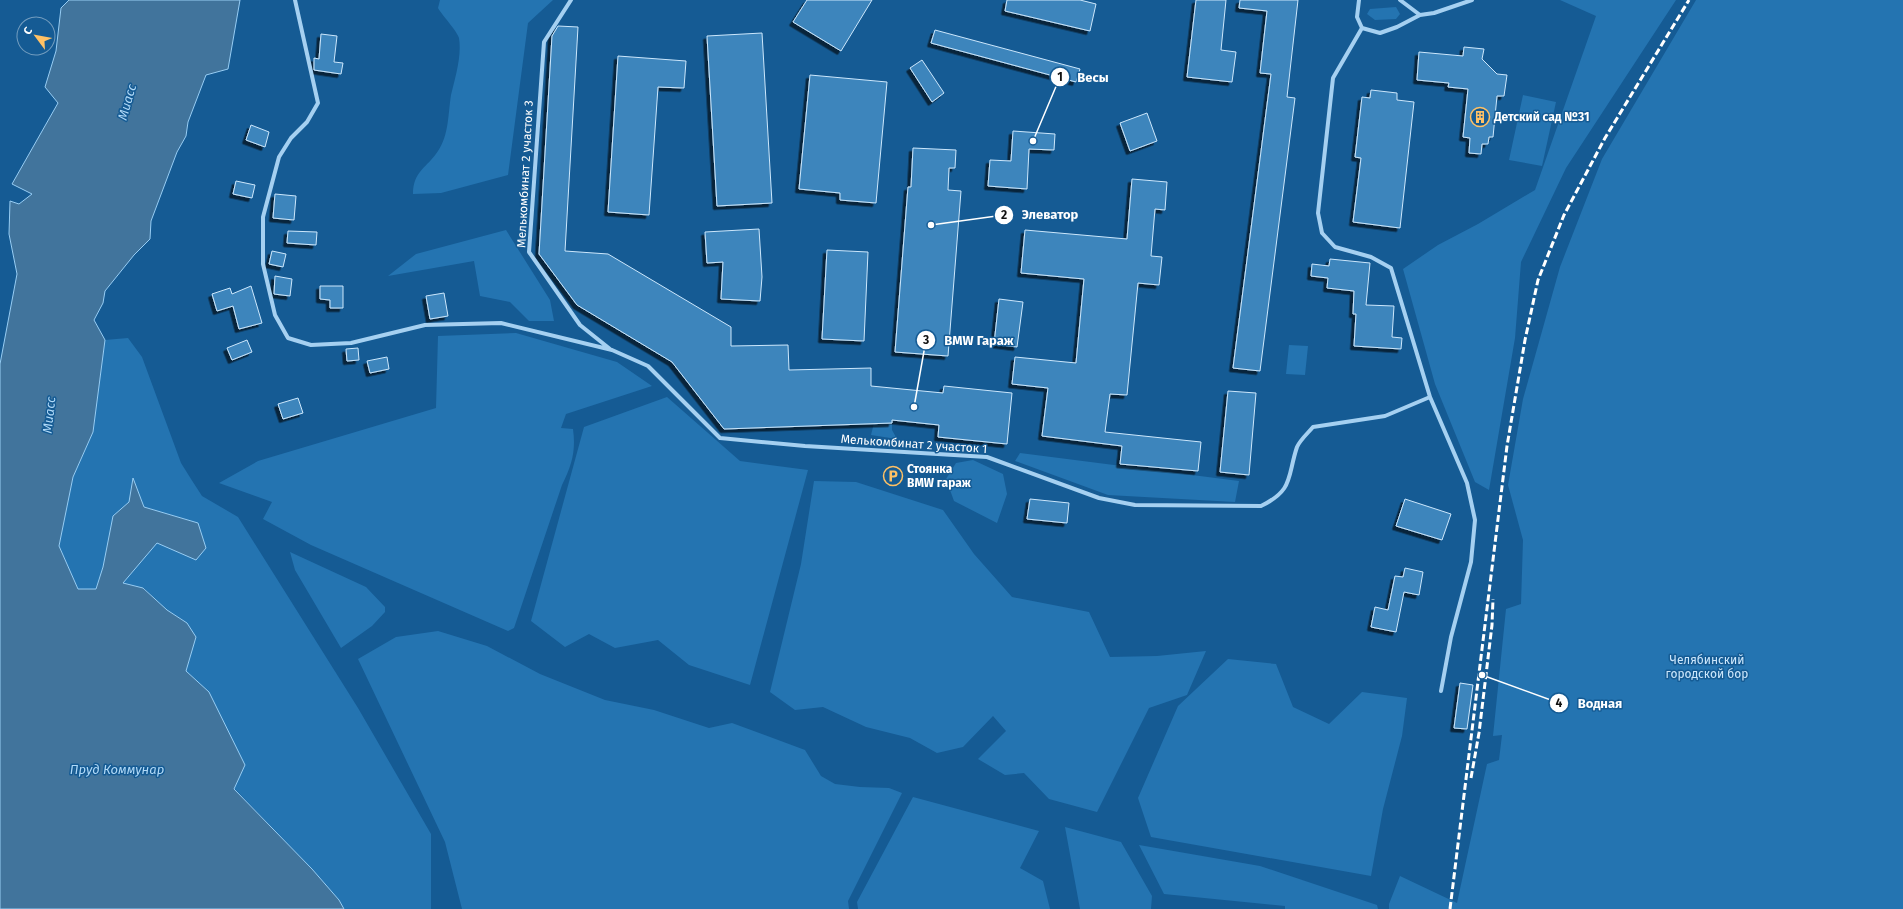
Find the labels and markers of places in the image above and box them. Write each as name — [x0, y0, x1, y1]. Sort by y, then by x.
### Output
callout: Весы — [1050, 64, 1117, 89]
building icon: Детский сад №31 — [1469, 106, 1491, 128]
place label: Детский сад №31 — [1493, 110, 1589, 124]
callout: Элеватор — [994, 202, 1086, 227]
callout: BMW Гараж — [916, 328, 1021, 353]
place label: Стоянка BMW гараж — [907, 462, 972, 490]
parking icon: Стоянка BMW гараж — [882, 465, 904, 487]
callout: Водная — [1549, 691, 1630, 716]

